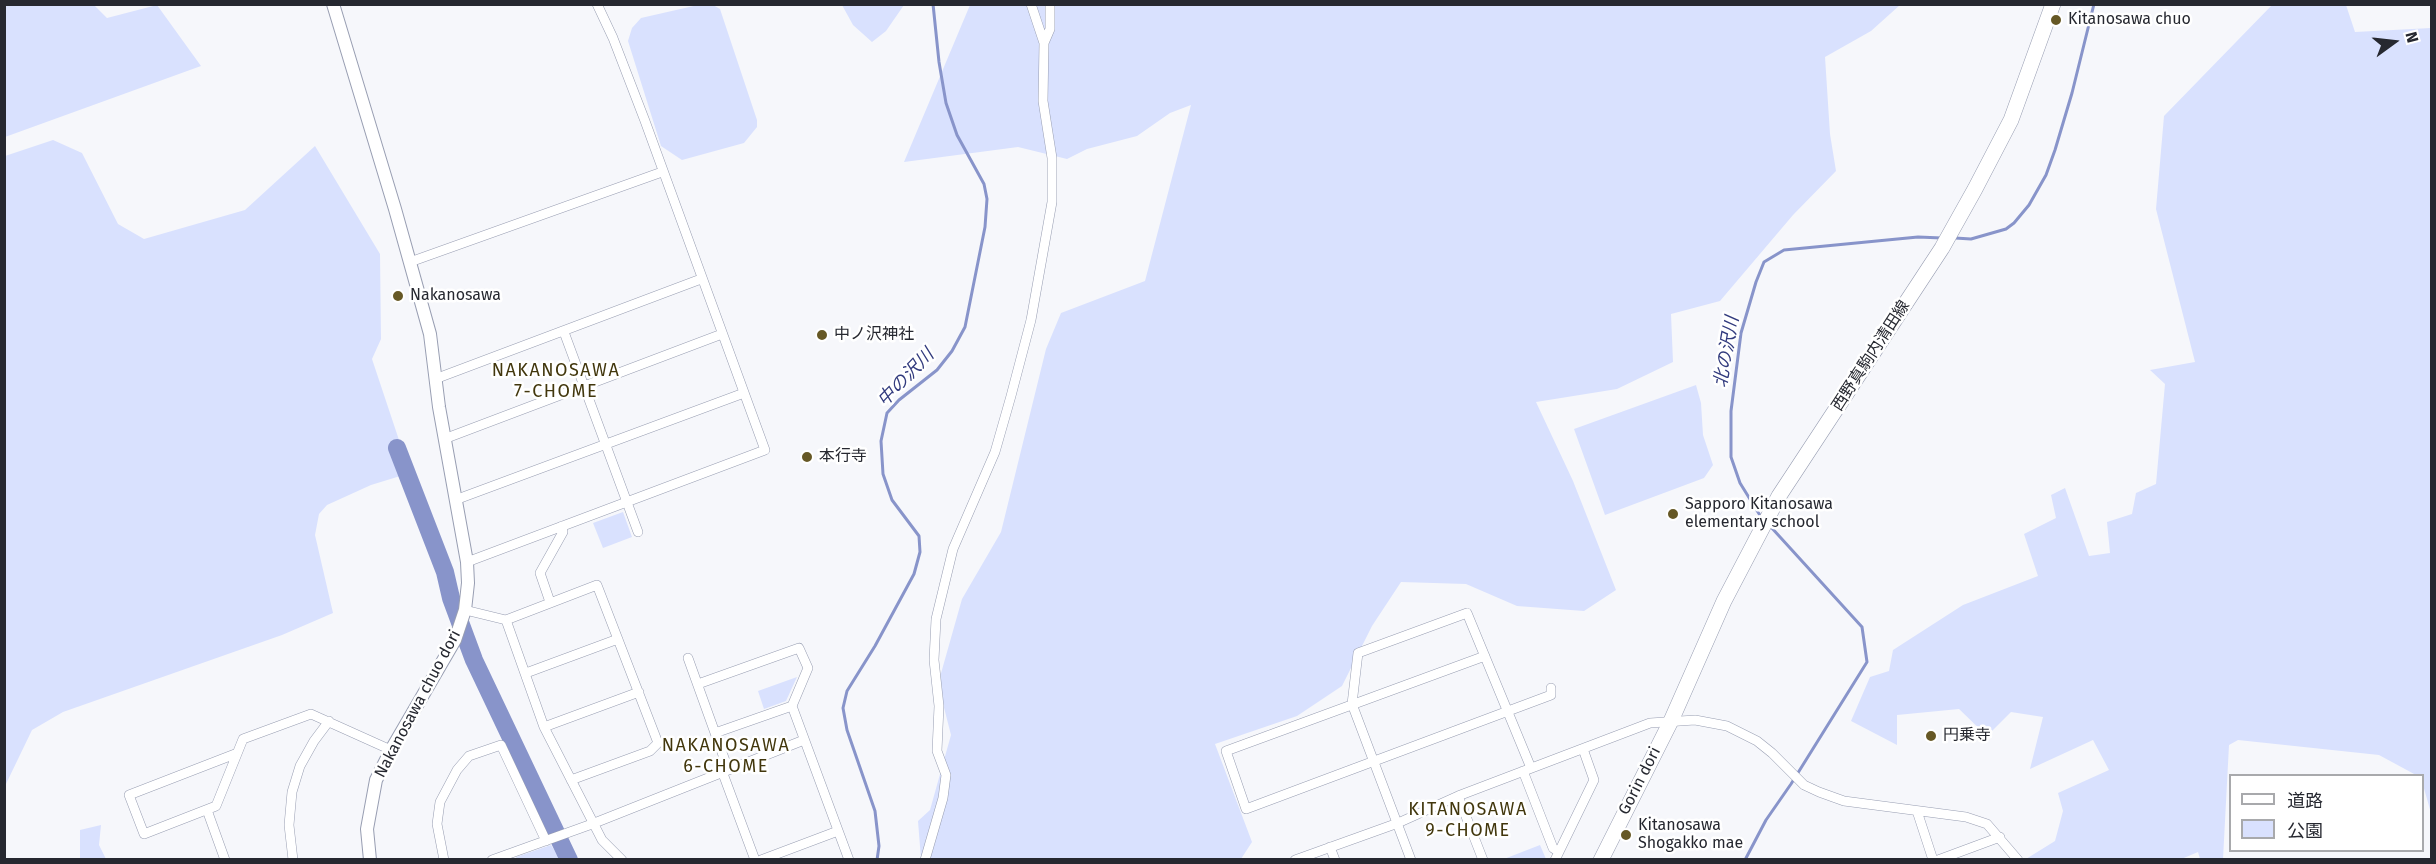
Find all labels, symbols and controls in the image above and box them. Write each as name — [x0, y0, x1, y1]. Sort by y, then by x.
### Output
place label: Kitanosawa chuo — [2068, 10, 2191, 30]
north arrow — [2364, 12, 2424, 72]
marker: Kitanosawa chuo — [2049, 13, 2063, 27]
text: N — [2401, 30, 2422, 45]
place label: Nakanosawa — [410, 286, 501, 306]
marker: Nakanosawa — [391, 289, 405, 303]
street label: 西野真駒内清田線 — [1828, 297, 1914, 415]
water label: 北の沢川 — [1710, 315, 1744, 389]
place label: 中ノ沢神社 — [834, 325, 914, 345]
marker: 中ノ沢神社 — [815, 328, 829, 342]
water label: 中の沢川 — [873, 345, 939, 411]
district label: NAKANOSAWA 7-CHOME — [492, 360, 620, 403]
place label: 本行寺 — [819, 447, 867, 467]
marker: 本行寺 — [800, 450, 814, 464]
place label: Sapporo Kitanosawa elementary school — [1685, 495, 1833, 533]
marker: Sapporo Kitanosawa elementary school — [1666, 507, 1680, 521]
street label: Nakanosawa chuo dori — [371, 627, 465, 781]
place label: 円乗寺 — [1943, 726, 1991, 746]
marker: 円乗寺 — [1924, 729, 1938, 743]
district label: NAKANOSAWA 6-CHOME — [662, 735, 790, 777]
street label: Gorin dori — [1615, 744, 1665, 818]
legend — [2229, 774, 2424, 852]
text: 道路 — [2287, 790, 2323, 812]
district label: KITANOSAWA 9-CHOME — [1408, 799, 1528, 842]
place label: Kitanosawa Shogakko mae — [1638, 816, 1743, 854]
text: 公園 — [2287, 820, 2323, 842]
marker: Kitanosawa Shogakko mae — [1619, 828, 1633, 842]

